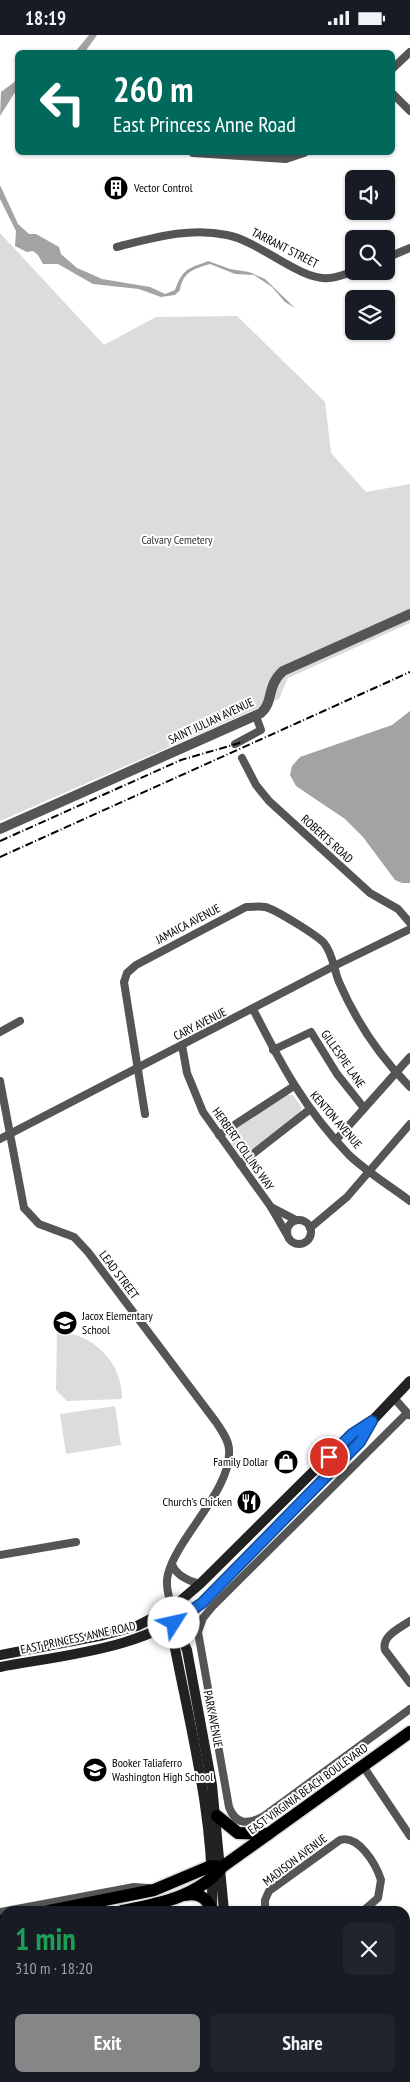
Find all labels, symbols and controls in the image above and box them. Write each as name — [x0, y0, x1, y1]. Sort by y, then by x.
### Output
text: 18:19 — [25, 6, 66, 30]
text: 260 m — [113, 66, 194, 112]
icon: left — [30, 70, 95, 135]
text: East Princess Anne Road — [113, 110, 296, 138]
map controls — [345, 170, 395, 340]
button: sound — [345, 170, 395, 220]
building icon: Vector Control — [103, 175, 129, 201]
place label: Vector Control — [133, 180, 193, 195]
street label: TARRANT STREET — [249, 224, 322, 271]
button: search — [345, 230, 395, 280]
button: layers — [345, 290, 395, 340]
park label: Calvary Cemetery — [141, 532, 213, 547]
street label: SAINT JULIAN AVENUE — [166, 694, 256, 747]
street label: ROBERTS ROAD — [298, 811, 356, 866]
street label: JAMAICA AVENUE — [152, 900, 223, 947]
street label: CARY AVENUE — [171, 1004, 229, 1043]
street label: GILLESPIE LANE — [318, 1027, 369, 1091]
street label: KENTON AVENUE — [307, 1088, 365, 1152]
street label: HERBERT COLLINS WAY — [209, 1104, 278, 1193]
street label: LEAD STREET — [96, 1248, 143, 1302]
place label: Jacox Elementary School — [81, 1308, 153, 1337]
school or university icon: Jacox Elementary School — [52, 1310, 78, 1336]
pin — [308, 1436, 350, 1478]
icon: arrive — [315, 1443, 343, 1471]
shop icon: Family Dollar — [273, 1449, 299, 1475]
place label: Family Dollar — [213, 1454, 269, 1469]
restaurant icon: Church's Chicken — [236, 1489, 262, 1515]
place label: Church's Chicken — [163, 1494, 232, 1509]
position arrow — [147, 1596, 199, 1648]
street label: EAST PRINCESS ANNE ROAD — [19, 1618, 137, 1657]
street label: PARK AVENUE — [201, 1689, 226, 1749]
street label: EAST VIRGINIA BEACH BOULEVARD — [245, 1740, 371, 1837]
place label: Booker Taliaferro Washington High School — [112, 1755, 213, 1784]
school or university icon: Booker Taliaferro Washington High School — [82, 1757, 108, 1783]
street label: MADISON AVENUE — [260, 1831, 330, 1889]
text: 1 min — [15, 1919, 76, 1958]
button: close — [343, 1923, 395, 1975]
text: 310 m · 18:20 — [15, 1958, 93, 1978]
button: Exit — [15, 2014, 200, 2072]
button: Share — [210, 2014, 395, 2072]

